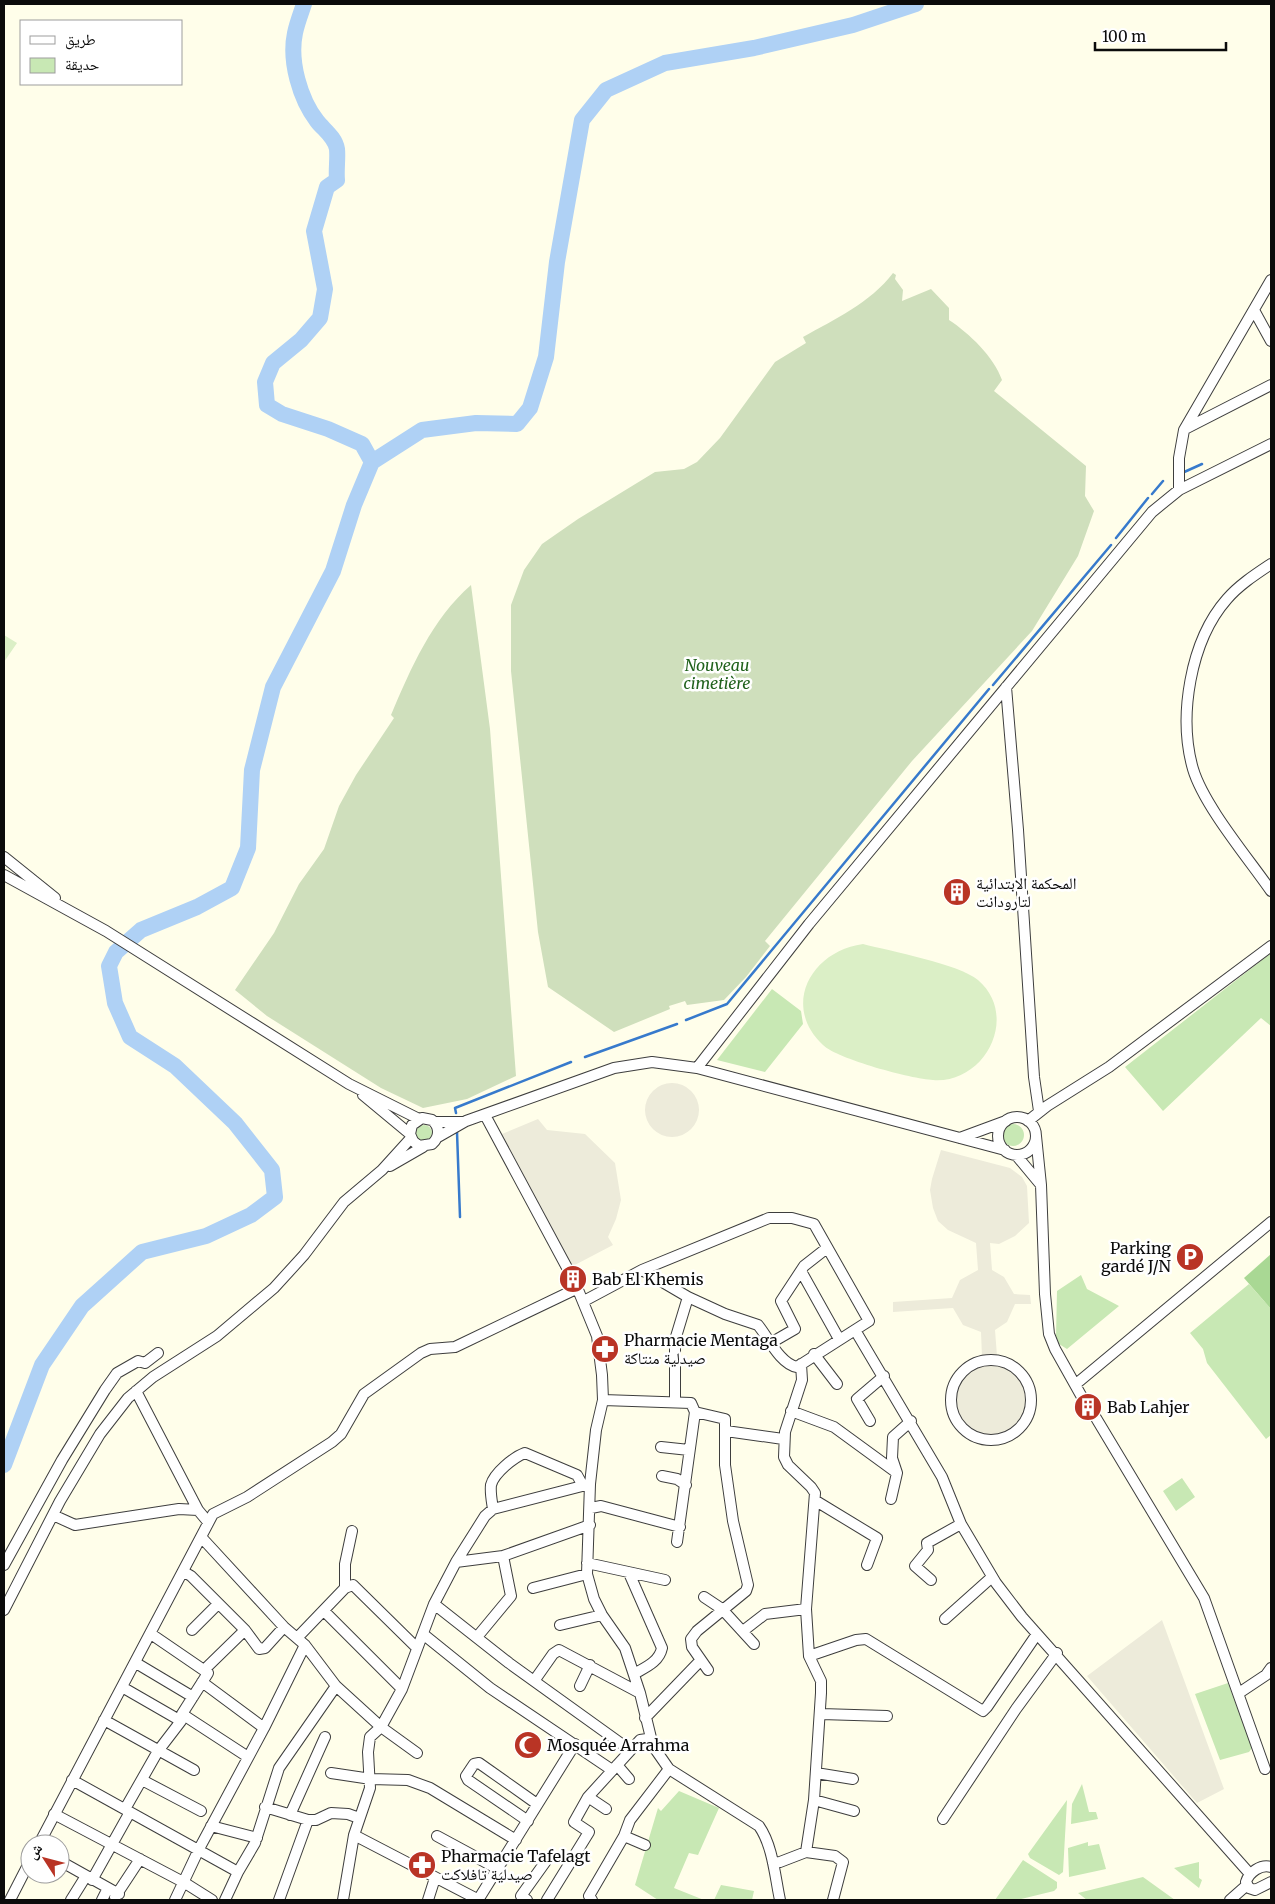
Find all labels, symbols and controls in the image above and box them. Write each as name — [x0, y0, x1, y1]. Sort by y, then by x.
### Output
legend — [20, 20, 182, 85]
scale bar — [1095, 20, 1226, 52]
text: 100 m — [1102, 27, 1146, 46]
text: طريق — [65, 30, 96, 50]
text: حديقة — [65, 55, 100, 74]
park label: Nouveau cimetière — [684, 655, 750, 693]
place label: المحكمة الابتدائية لتارودانت — [976, 873, 1076, 911]
building icon: المحكمة الابتدائية لتارودانت — [942, 877, 972, 907]
place label: Parking gardé J/N — [1101, 1238, 1172, 1276]
parking icon: Parking gardé J/N — [1175, 1242, 1205, 1272]
building icon: Bab El Khemis — [558, 1264, 588, 1294]
place label: Bab El Khemis — [592, 1269, 704, 1289]
place label: Pharmacie Mentaga صيدلية منتاكة — [624, 1330, 778, 1368]
pharmacy icon: Pharmacie Mentaga صيدلية منتاكة — [590, 1334, 620, 1364]
building icon: Bab Lahjer — [1073, 1392, 1103, 1422]
place label: Bab Lahjer — [1107, 1397, 1190, 1417]
mosque icon: Mosquée Arrahma — [513, 1730, 543, 1760]
place label: Mosquée Arrahma — [547, 1735, 690, 1755]
north arrow — [20, 1834, 70, 1884]
text: ش — [23, 1840, 46, 1863]
place label: Pharmacie Tafelagt صيدلية تافلاكت — [441, 1846, 591, 1884]
pharmacy icon: Pharmacie Tafelagt صيدلية تافلاكت — [407, 1850, 437, 1880]

